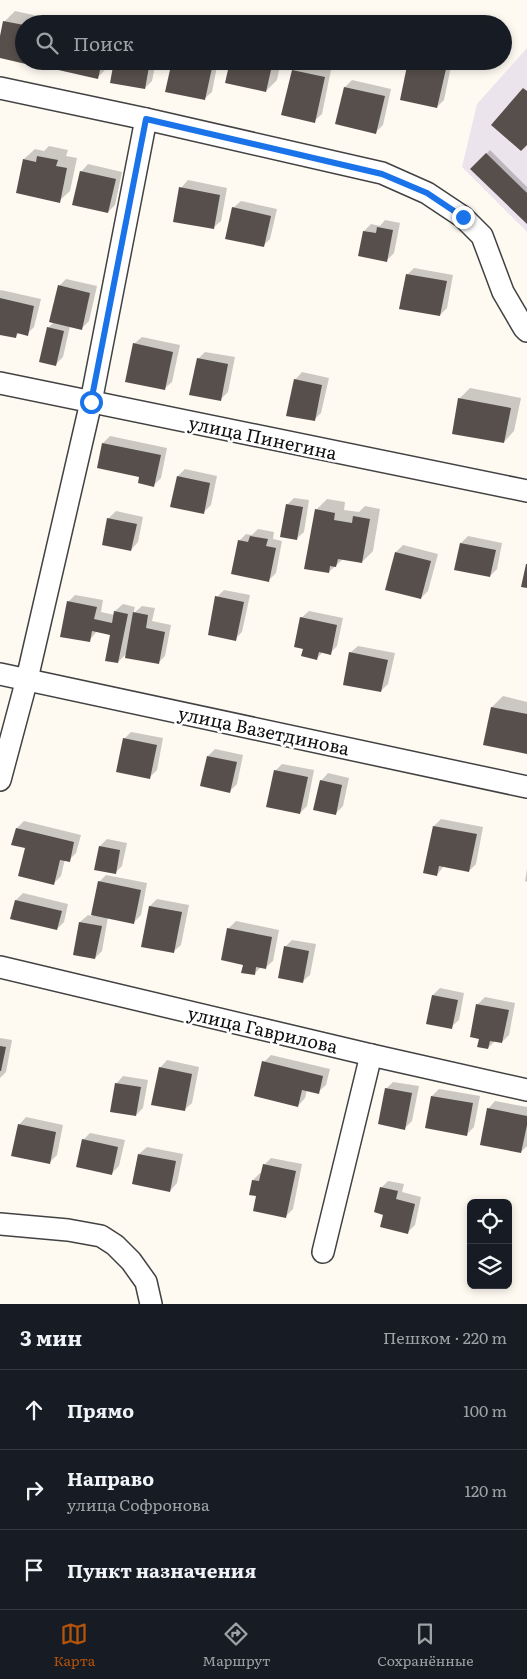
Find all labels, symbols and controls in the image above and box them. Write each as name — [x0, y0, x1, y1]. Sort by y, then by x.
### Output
search box — [15, 15, 512, 70]
icon: search — [33, 29, 61, 57]
text: Поиск — [73, 29, 134, 57]
route end — [452, 206, 475, 229]
route start — [80, 391, 103, 414]
street label: улица Пинегина — [186, 408, 340, 466]
street label: улица Вазетдинова — [176, 699, 352, 761]
street label: улица Гаврилова — [185, 999, 341, 1059]
map controls — [467, 1199, 512, 1289]
button: locate — [467, 1199, 512, 1244]
button: layers — [467, 1244, 512, 1289]
text: 3 мин — [20, 1321, 82, 1352]
text: Пешком · 220 m — [383, 1325, 507, 1349]
icon: ahead — [20, 1396, 48, 1424]
text: Прямо — [67, 1396, 134, 1424]
text: 100 m — [463, 1398, 507, 1422]
text: Направо — [67, 1464, 154, 1492]
icon: right — [20, 1476, 48, 1504]
text: 120 m — [464, 1478, 507, 1502]
text: улица Софронова — [67, 1492, 210, 1516]
icon: arrive — [20, 1556, 48, 1584]
text: Пункт назначения — [67, 1556, 256, 1584]
tab: Карта — [53, 1620, 95, 1670]
tab: Маршрут — [202, 1620, 270, 1670]
tab: Сохранённые — [377, 1620, 474, 1670]

